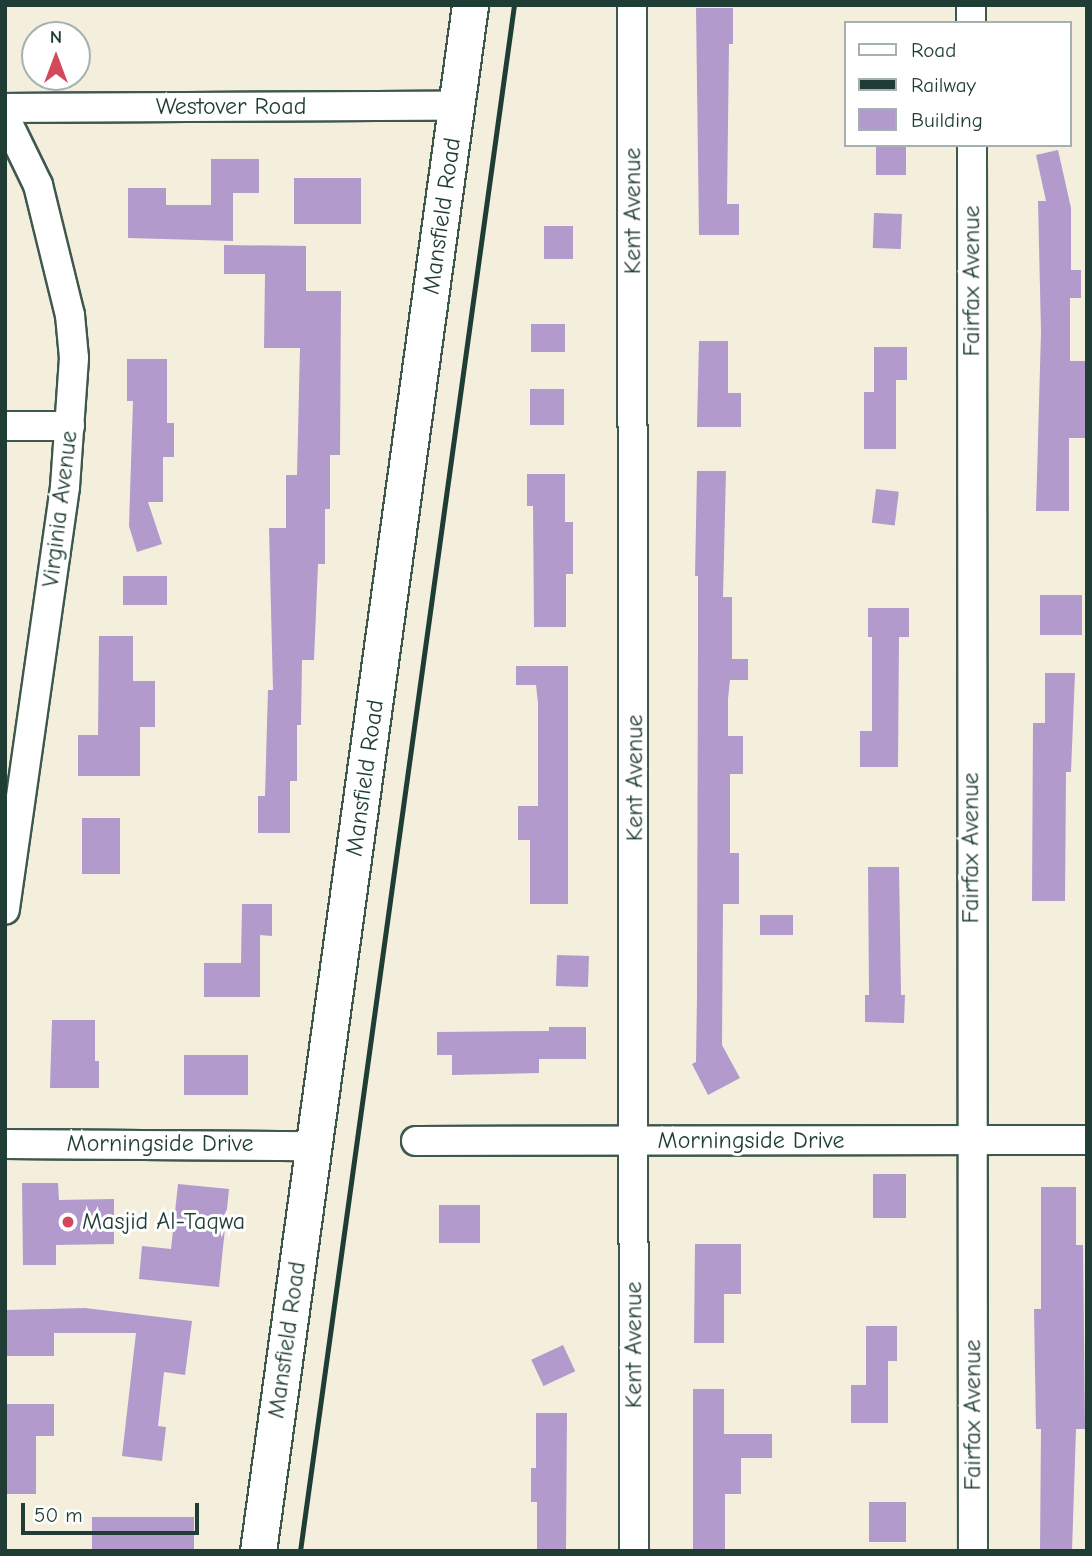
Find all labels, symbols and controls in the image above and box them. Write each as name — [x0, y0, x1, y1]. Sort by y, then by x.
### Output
north arrow — [21, 21, 91, 91]
legend — [844, 21, 1071, 147]
text: N — [50, 26, 62, 48]
text: Road — [911, 38, 956, 62]
text: Railway — [911, 73, 976, 97]
street label: Westover Road — [156, 93, 306, 121]
text: Building — [911, 108, 983, 132]
street label: Mansfield Road — [417, 136, 467, 296]
street label: Kent Avenue — [619, 148, 647, 274]
street label: Fairfax Avenue — [958, 206, 986, 356]
street label: Virginia Avenue — [36, 429, 84, 589]
street label: Mansfield Road — [340, 698, 390, 858]
street label: Kent Avenue — [621, 715, 649, 841]
street label: Fairfax Avenue — [957, 773, 985, 923]
street label: Morningside Drive — [658, 1127, 844, 1155]
street label: Morningside Drive — [67, 1130, 253, 1158]
place label: Masjid Al-Taqwa — [82, 1208, 245, 1236]
marker: Masjid Al-Taqwa — [60, 1214, 76, 1230]
street label: Mansfield Road — [262, 1260, 312, 1420]
street label: Kent Avenue — [620, 1282, 648, 1408]
street label: Fairfax Avenue — [959, 1340, 987, 1490]
scale bar — [24, 1490, 203, 1534]
text: 50 m — [34, 1503, 83, 1527]

